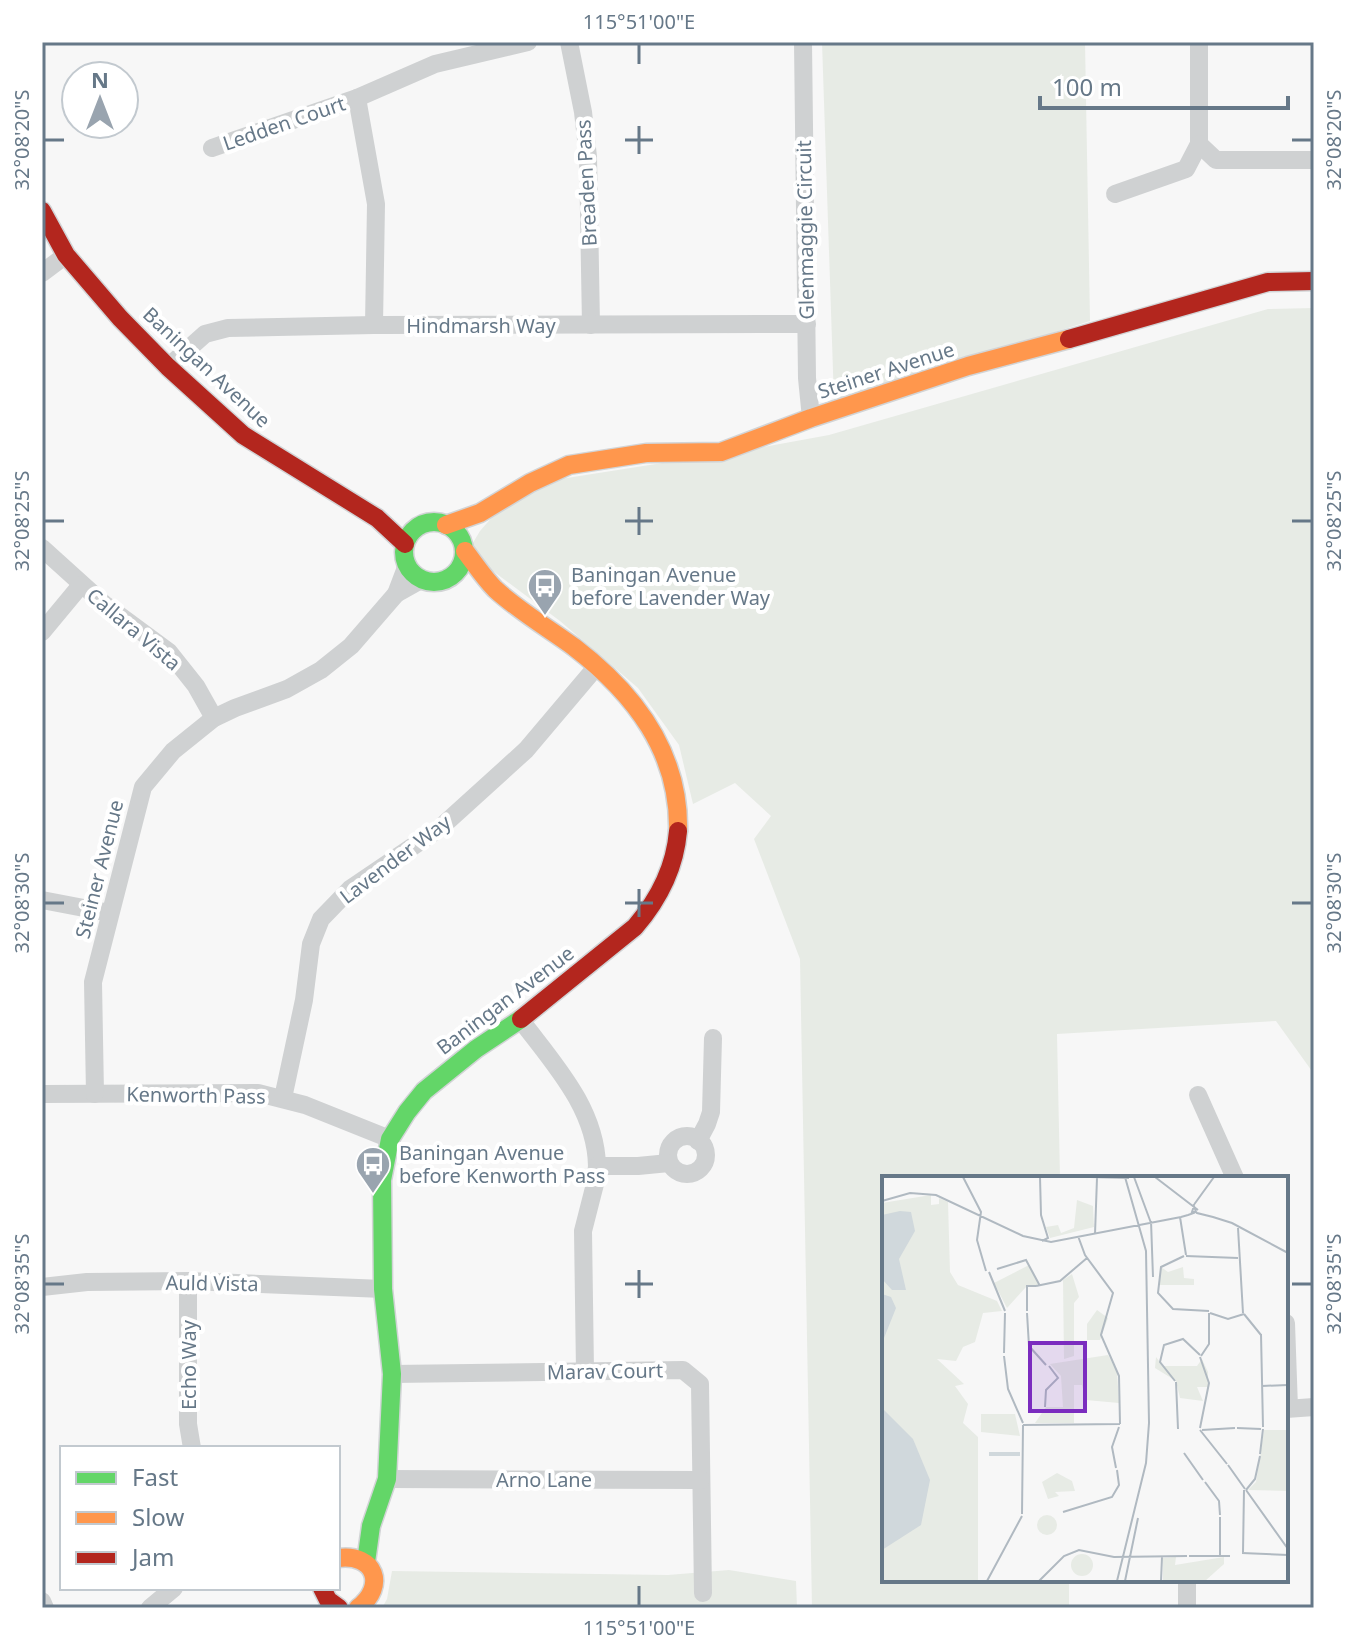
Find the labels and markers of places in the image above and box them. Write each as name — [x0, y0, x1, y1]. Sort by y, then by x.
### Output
place label: Baningan Avenue before Lavender Way — [571, 561, 771, 611]
bus stop icon: Baningan Avenue before Lavender Way — [526, 567, 564, 617]
place label: Baningan Avenue before Kenworth Pass — [399, 1139, 605, 1189]
bus stop icon: Baningan Avenue before Kenworth Pass — [354, 1145, 392, 1195]

